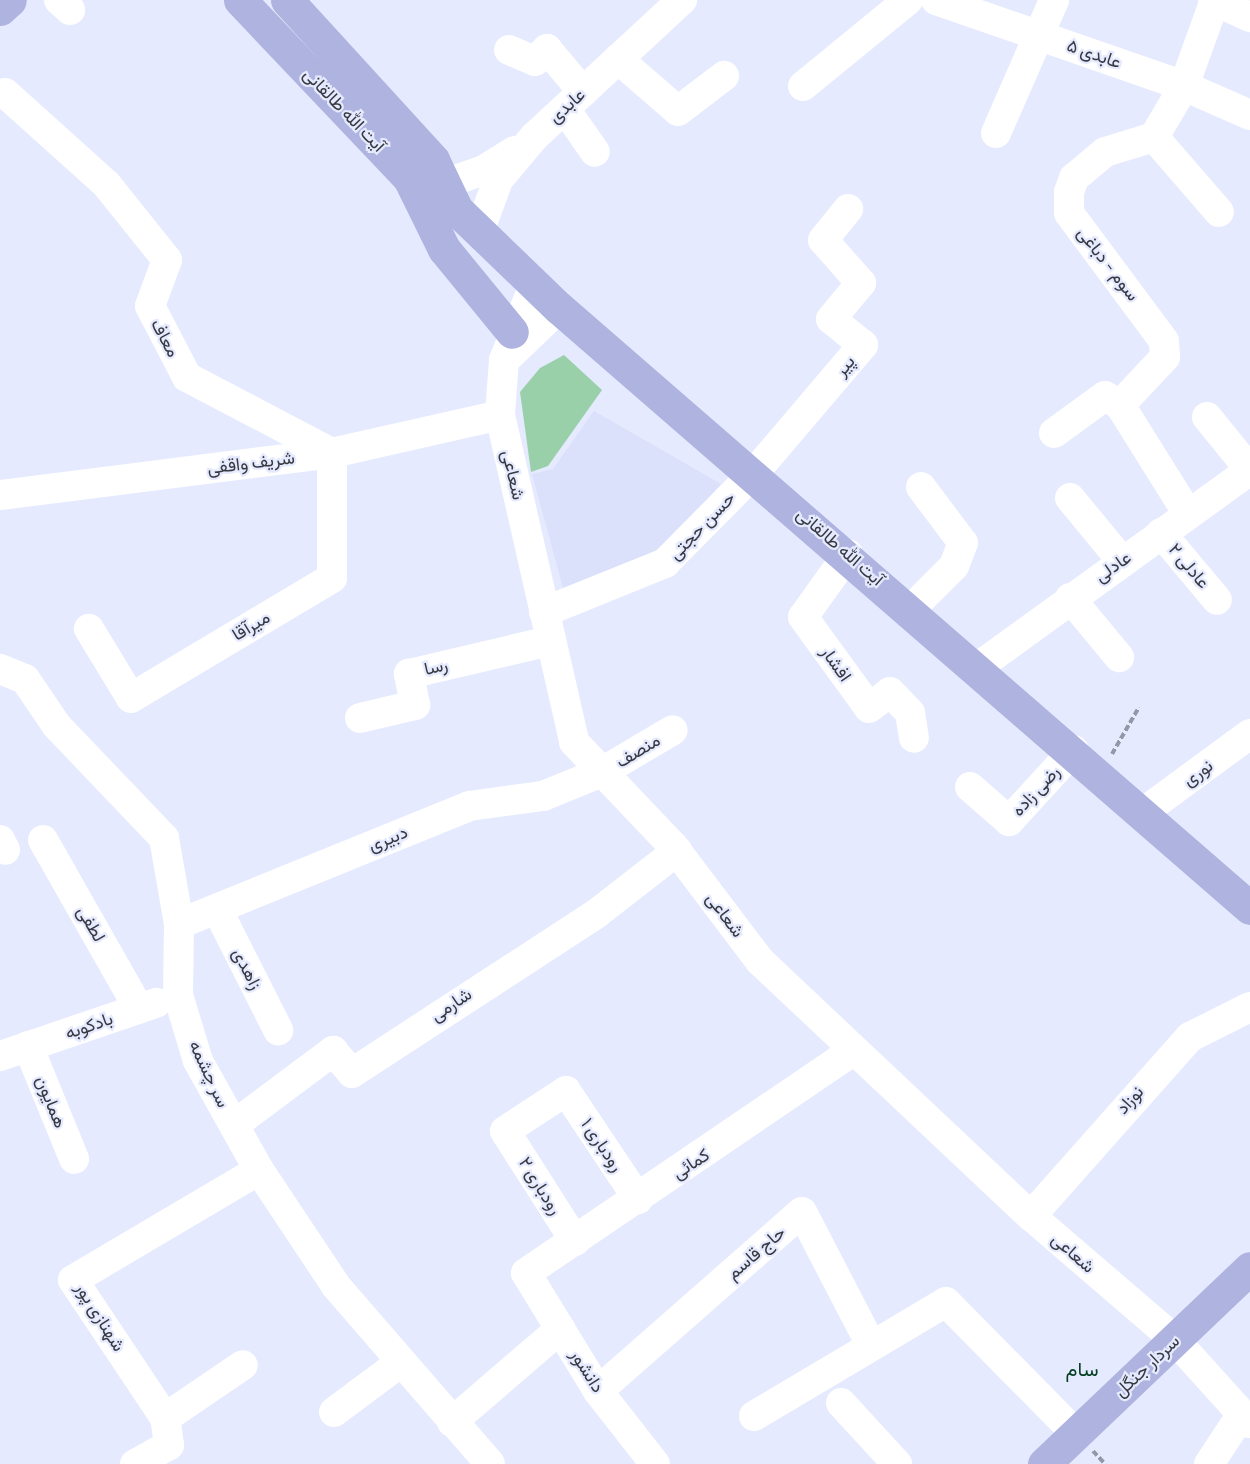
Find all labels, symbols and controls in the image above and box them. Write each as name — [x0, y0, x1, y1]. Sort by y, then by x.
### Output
street label: عابدی ۵ — [1064, 35, 1124, 73]
street label: آیت الله طالقانی — [299, 63, 389, 157]
street label: عابدی — [544, 84, 590, 128]
street label: سوم - دباغی — [1072, 223, 1144, 305]
street label: معاف — [146, 315, 184, 361]
street label: پیر — [830, 351, 860, 381]
street label: شریف واقفی — [206, 447, 296, 479]
street label: شعاعی — [497, 448, 529, 502]
street label: حسن حجتی — [664, 487, 740, 565]
street label: آیت الله طالقانی — [792, 503, 888, 591]
street label: عادلی ۲ — [1164, 539, 1214, 593]
street label: عادلی — [1091, 547, 1135, 587]
street label: میرآقا — [228, 606, 274, 646]
street label: افشار — [816, 642, 856, 686]
street label: رسا — [422, 654, 450, 680]
street label: منصف — [612, 729, 664, 773]
street label: نوری — [1179, 755, 1217, 791]
street label: رضی زاده — [1007, 761, 1065, 821]
street label: دبیری — [365, 821, 411, 857]
street label: شعاعی — [701, 888, 749, 942]
street label: لطفی — [72, 902, 110, 946]
street label: زاهدی — [227, 945, 267, 993]
street label: شارمی — [426, 983, 476, 1027]
street label: بادکوبه — [62, 1008, 116, 1044]
street label: سر چشمه — [184, 1037, 234, 1111]
street label: همایون — [31, 1073, 71, 1131]
street label: نوزاد — [1112, 1081, 1148, 1119]
street label: رودباری ۱ — [576, 1114, 628, 1176]
street label: کمائی — [668, 1144, 714, 1184]
street label: رودباری ۲ — [514, 1153, 566, 1219]
street label: حاج قاسم — [722, 1222, 790, 1284]
street label: شعاعی — [1047, 1228, 1099, 1278]
street label: شهنازی پور — [70, 1279, 130, 1355]
street label: سردار جنگل — [1110, 1330, 1184, 1402]
street label: دانشور — [565, 1345, 609, 1397]
district label: سام — [1066, 1357, 1098, 1381]

